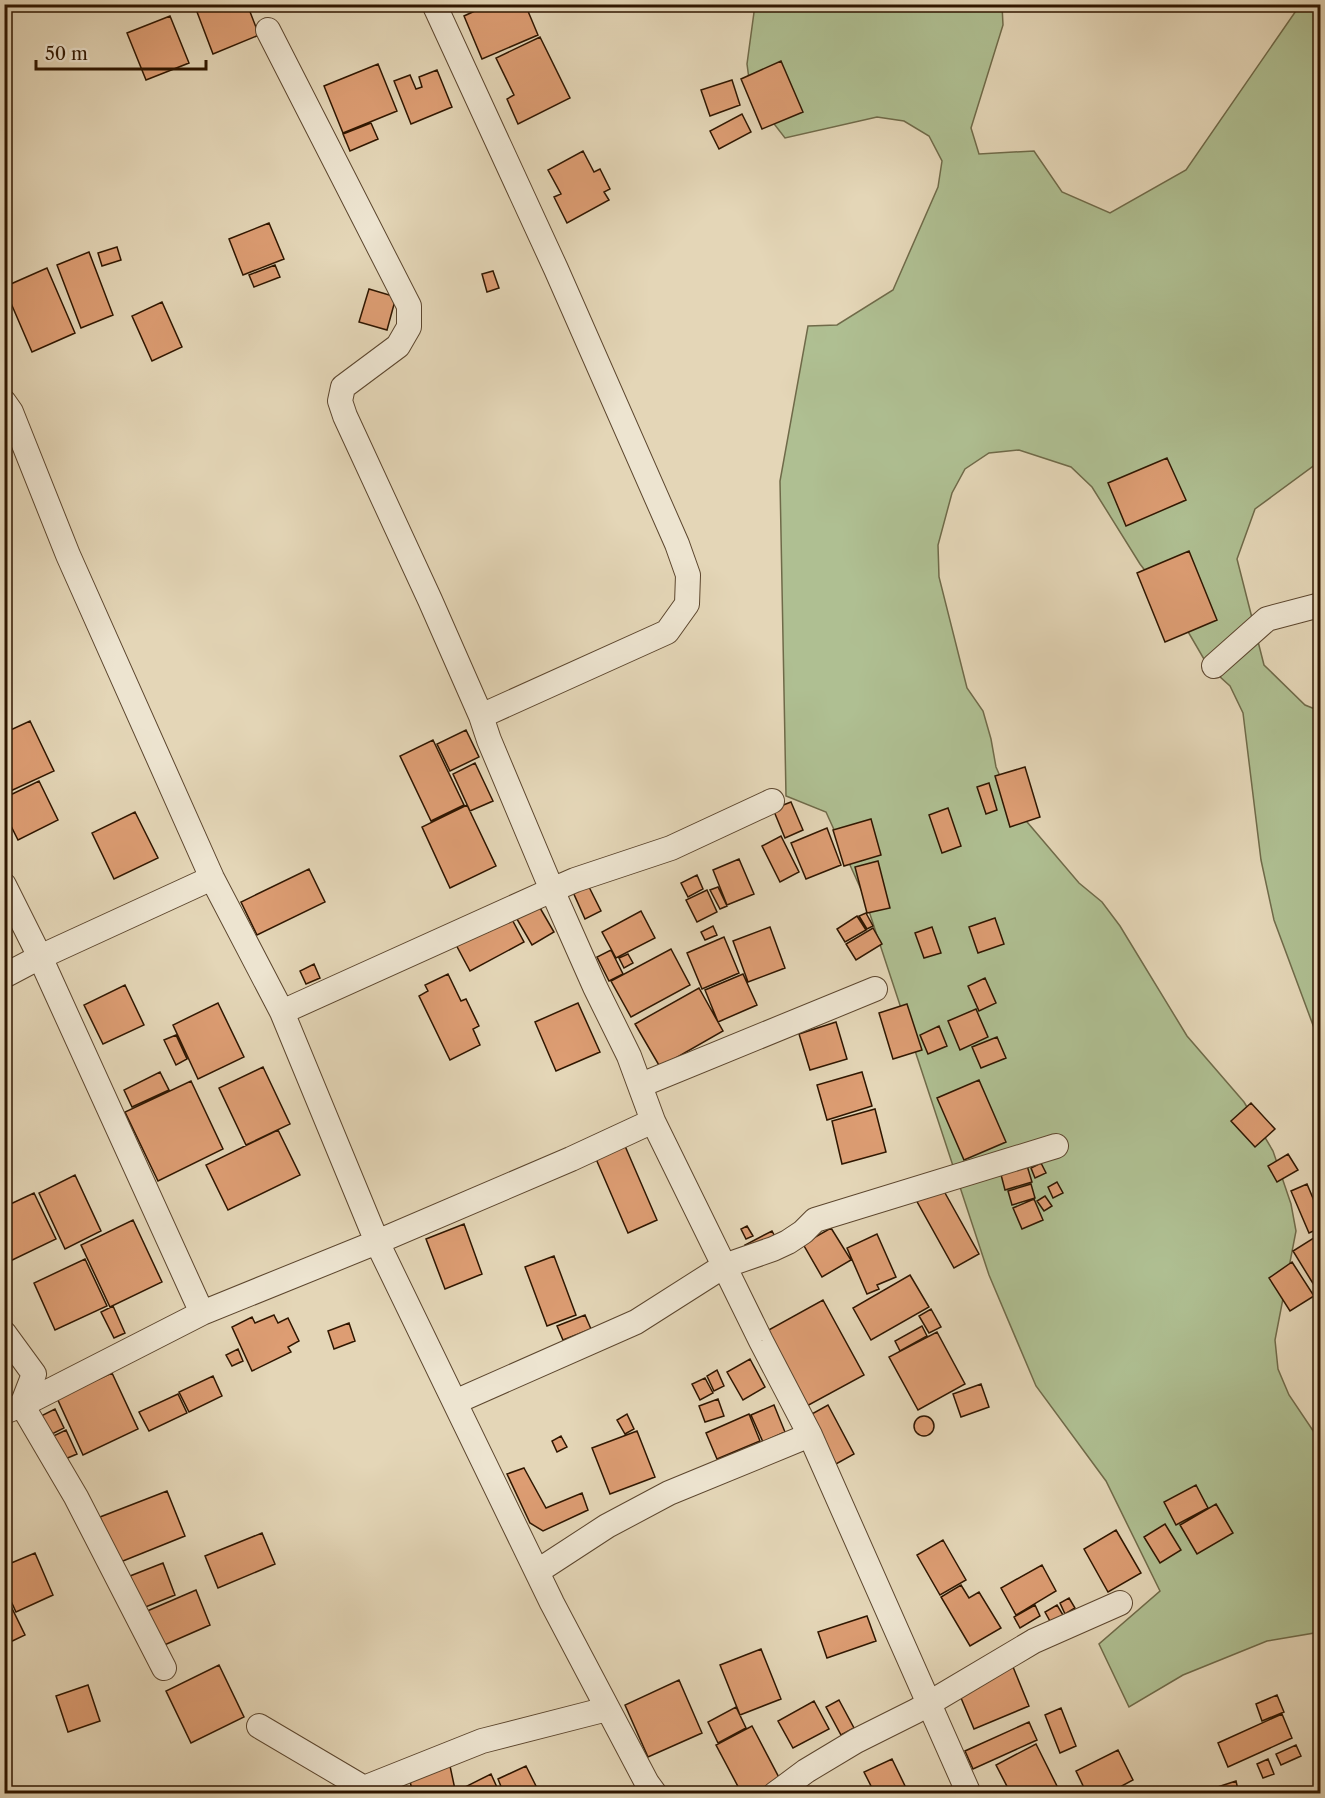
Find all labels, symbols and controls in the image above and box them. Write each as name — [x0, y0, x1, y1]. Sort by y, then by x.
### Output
scale bar — [36, 33, 206, 71]
text: 50 m — [45, 43, 88, 65]

